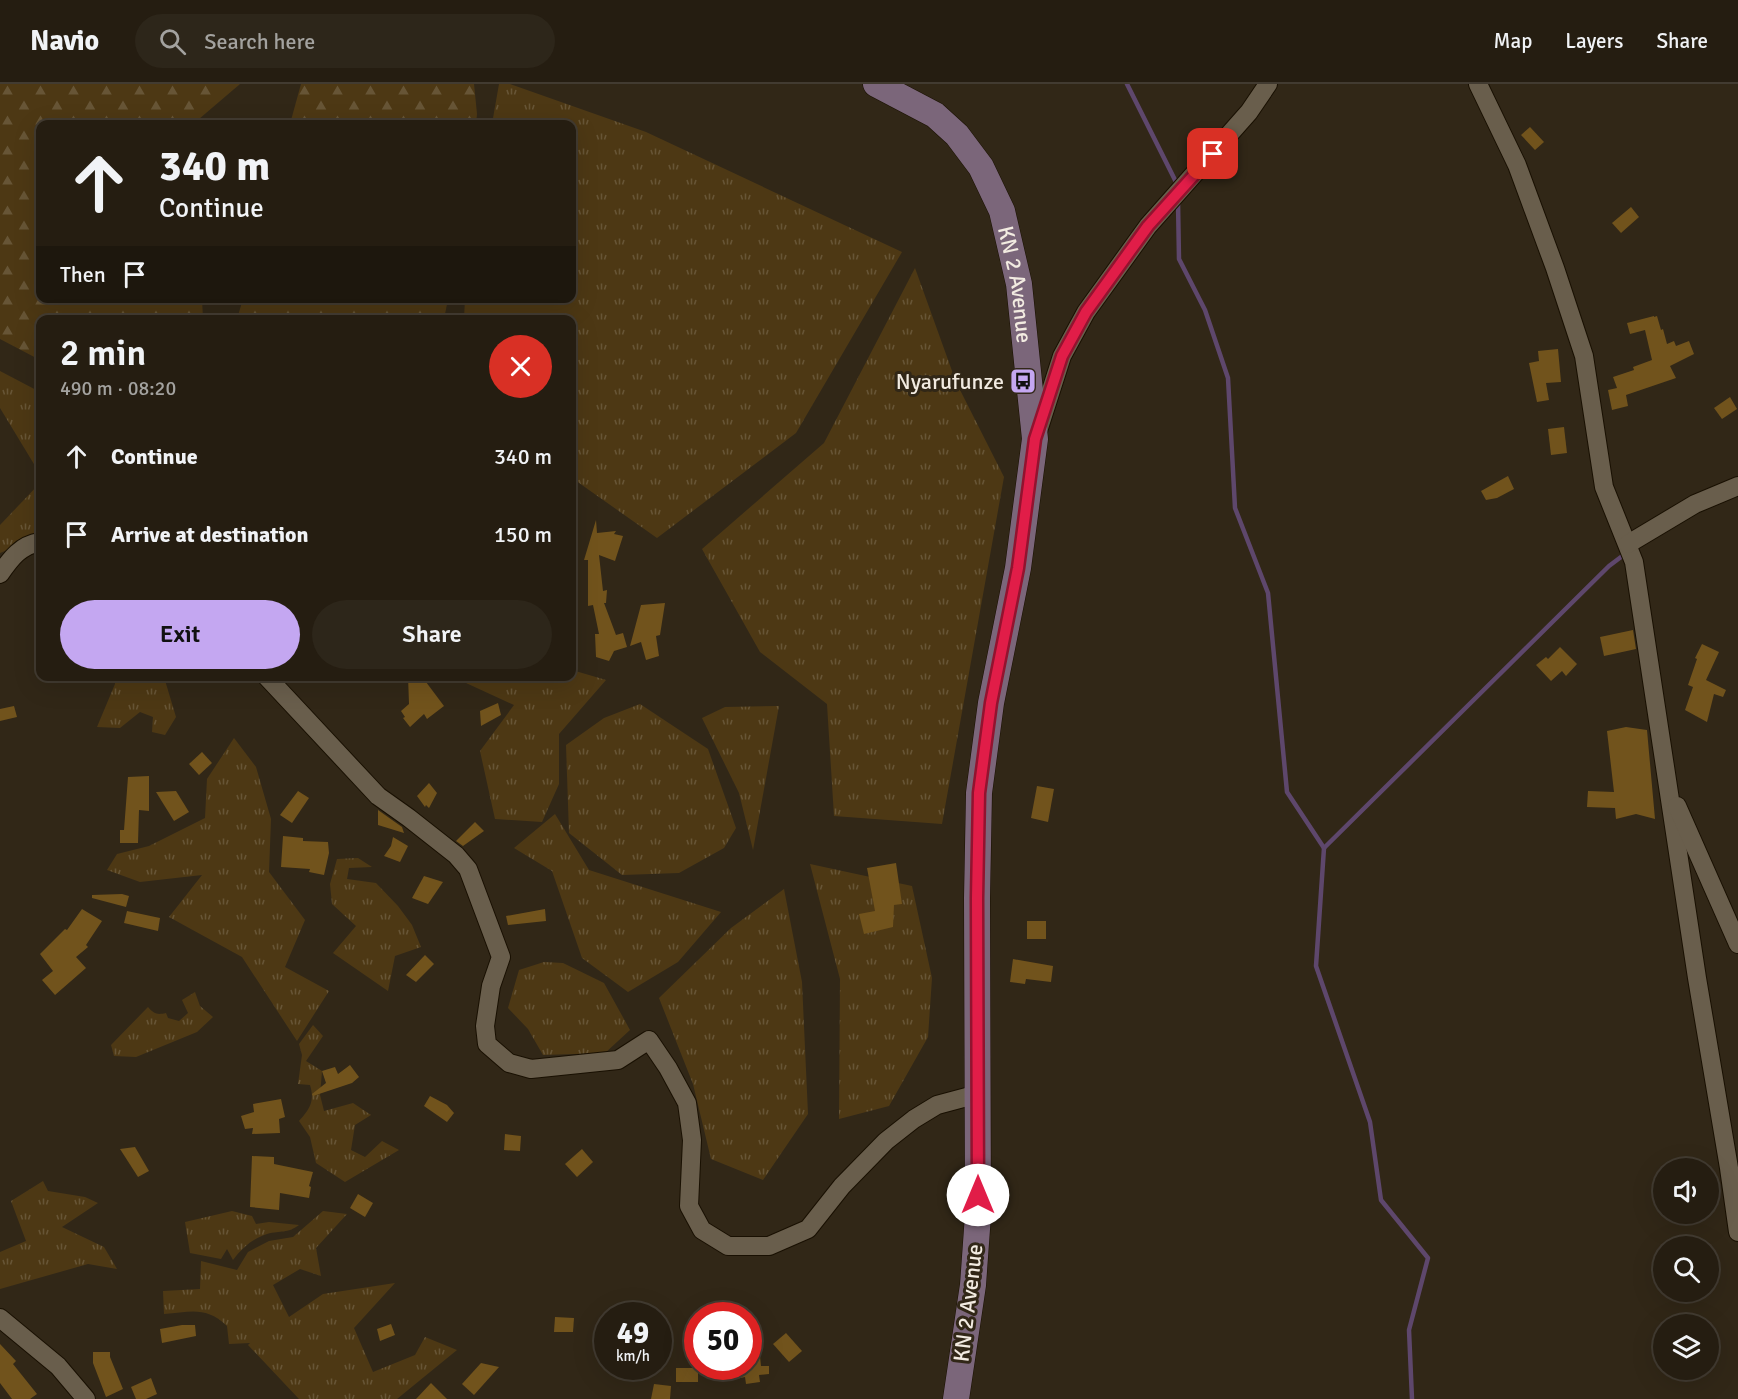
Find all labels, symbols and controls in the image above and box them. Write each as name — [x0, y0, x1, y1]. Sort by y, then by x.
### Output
search box — [135, 14, 555, 68]
text: Navio — [30, 24, 99, 58]
icon: search — [156, 25, 189, 58]
text: Search here — [204, 28, 315, 55]
text: Map — [1494, 28, 1532, 54]
text: Layers — [1565, 28, 1623, 54]
text: Share — [1656, 28, 1708, 54]
pin — [1187, 128, 1238, 179]
icon: arrive — [1196, 137, 1229, 170]
text: 340 m — [159, 141, 270, 192]
icon: ahead — [60, 144, 138, 222]
text: Continue — [159, 192, 264, 225]
street label: KN 2 Avenue — [992, 223, 1039, 344]
icon: arrive — [118, 258, 151, 291]
text: Then — [60, 261, 106, 288]
text: 2 min — [60, 331, 146, 376]
button: close — [489, 335, 552, 398]
bus stop icon: Nyarufunze — [1008, 366, 1038, 396]
place label: Nyarufunze — [896, 368, 1004, 395]
text: 490 m · 08:20 — [60, 376, 176, 401]
icon: ahead — [60, 440, 93, 473]
text: Continue — [111, 443, 198, 470]
text: 340 m — [494, 443, 552, 470]
icon: arrive — [60, 518, 93, 551]
text: Arrive at destination — [111, 521, 308, 548]
text: 150 m — [494, 521, 552, 548]
button: Exit — [60, 600, 300, 669]
button: Share — [312, 600, 552, 669]
map controls — [1653, 1158, 1719, 1380]
button: sound — [1653, 1158, 1719, 1224]
position arrow — [946, 1163, 1010, 1227]
button: search — [1653, 1236, 1719, 1302]
street label: KN 2 Avenue — [947, 1243, 989, 1363]
speed limit sign: 50 — [684, 1302, 762, 1380]
button: layers — [1653, 1314, 1719, 1380]
text: 49 — [617, 1315, 649, 1352]
text: km/h — [616, 1347, 650, 1365]

